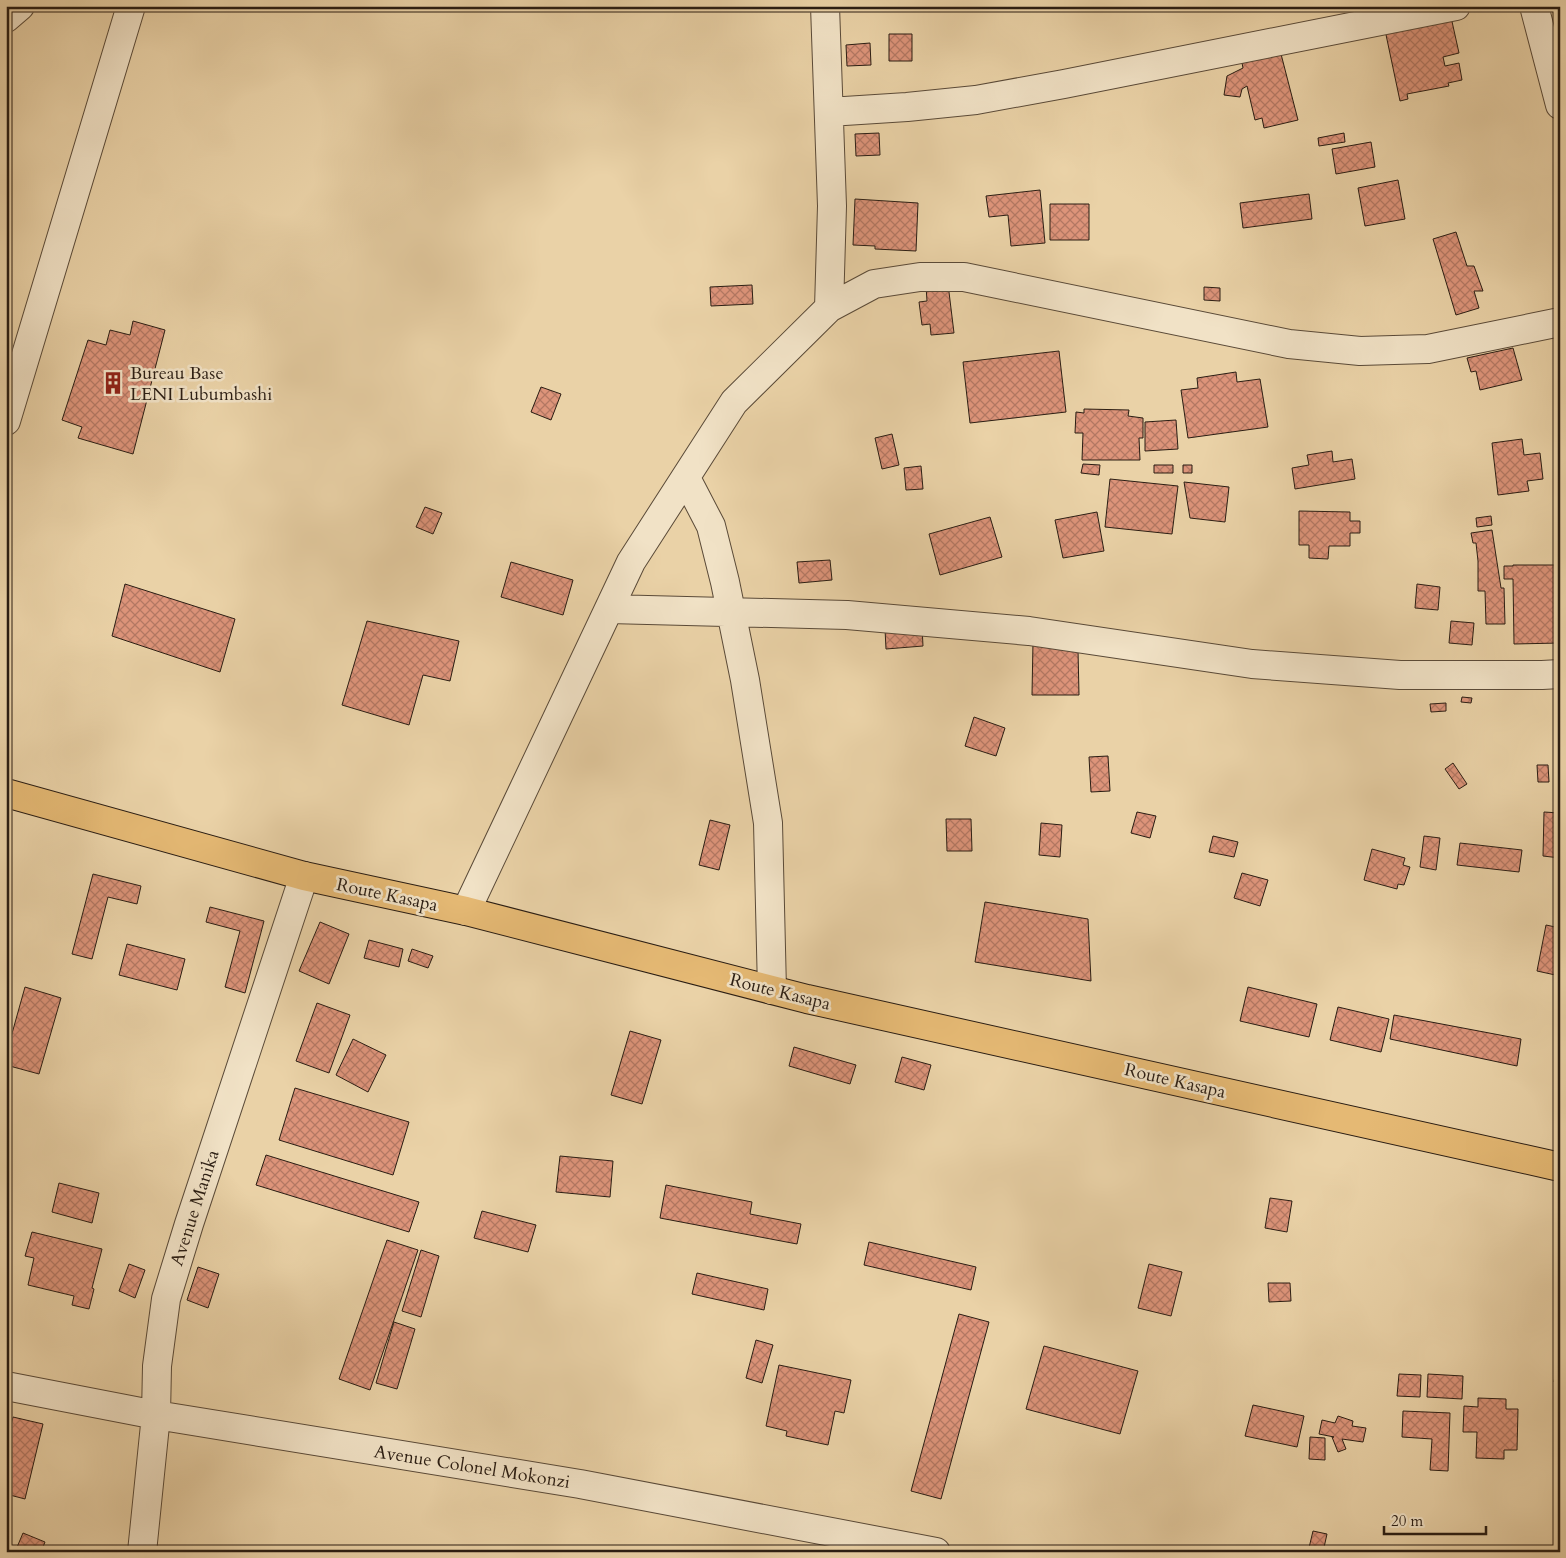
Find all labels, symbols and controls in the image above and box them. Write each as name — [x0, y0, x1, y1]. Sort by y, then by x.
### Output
place label: Bureau Base LENI Lubumbashi — [130, 361, 272, 407]
building icon: Bureau Base LENI Lubumbashi — [100, 370, 126, 396]
street label: Route Kasapa — [334, 872, 440, 918]
street label: Route Kasapa — [727, 967, 833, 1017]
street label: Route Kasapa — [1122, 1057, 1228, 1105]
street label: Avenue Manika — [164, 1147, 226, 1269]
street label: Avenue Colonel Mokonzi — [372, 1439, 572, 1495]
scale bar — [1384, 1503, 1486, 1535]
text: 20 m — [1391, 1511, 1423, 1531]

